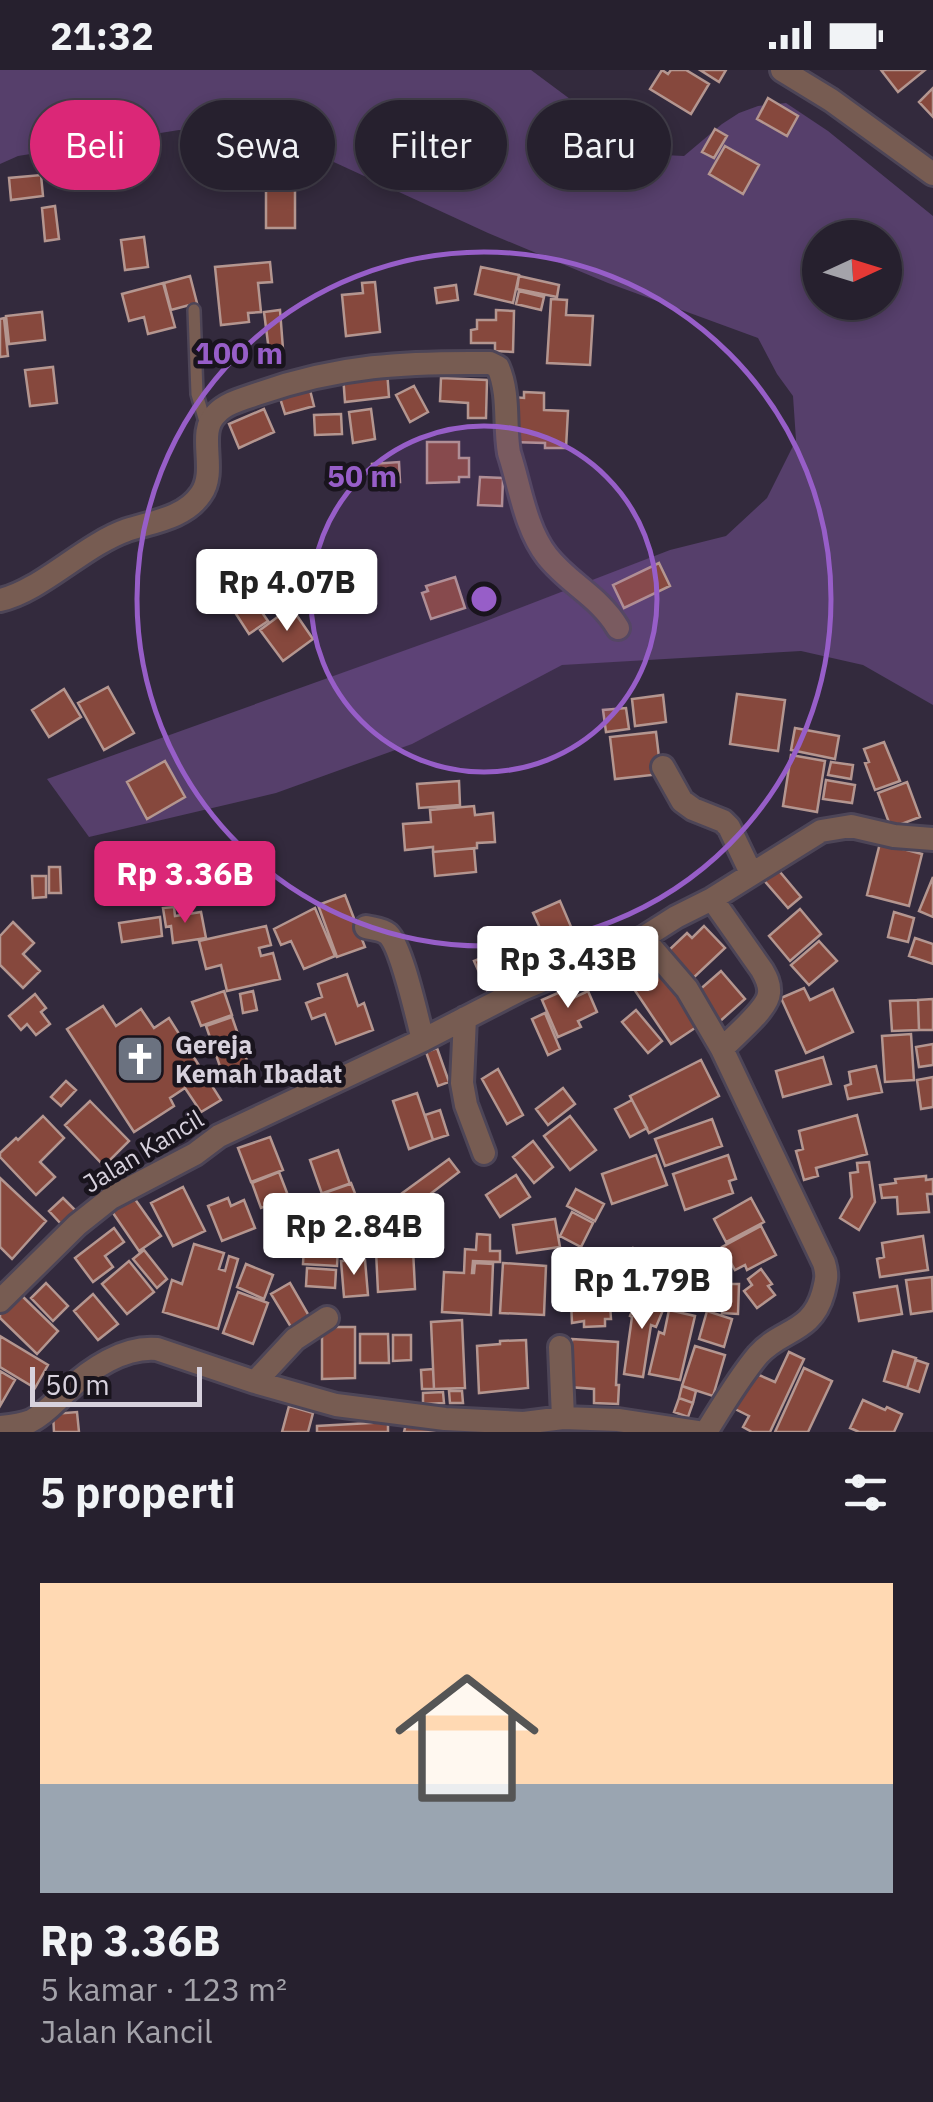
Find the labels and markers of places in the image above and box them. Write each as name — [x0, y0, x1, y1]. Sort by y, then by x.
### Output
pin: Rp 4.07B — [184, 549, 390, 634]
centre of rings — [466, 581, 502, 617]
pin: Rp 3.36B — [82, 841, 288, 926]
pin: Rp 3.43B — [465, 926, 671, 1011]
place label: Gereja Kemah Ibadat — [175, 1028, 342, 1090]
church icon: Gereja Kemah Ibadat — [114, 1033, 166, 1085]
pin: Rp 2.84B — [251, 1193, 457, 1278]
pin: Rp 1.79B — [539, 1247, 745, 1332]

